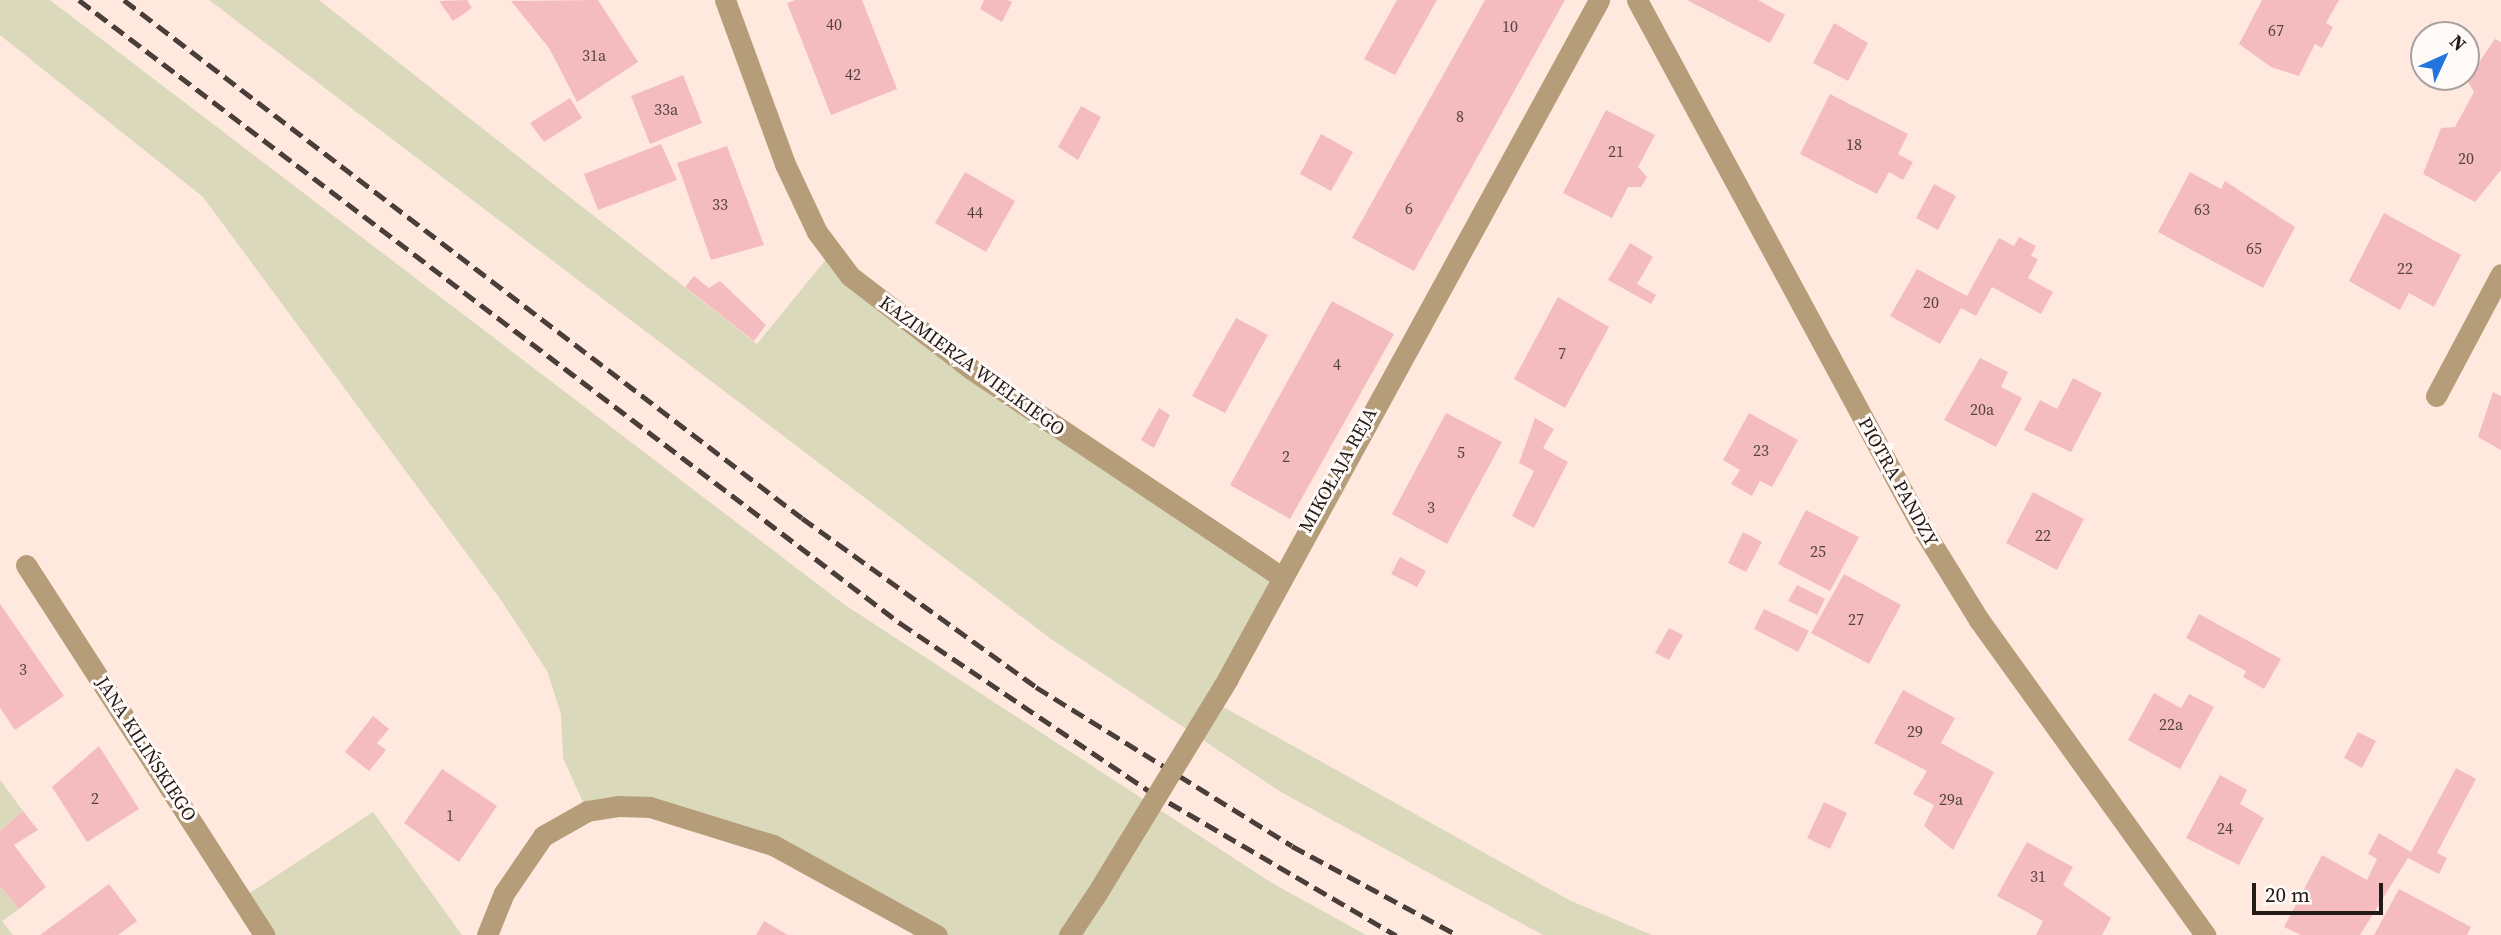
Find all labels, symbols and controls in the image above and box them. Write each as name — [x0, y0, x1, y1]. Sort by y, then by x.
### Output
house number: 40 — [826, 14, 842, 34]
house number: 10 — [1502, 16, 1518, 36]
house number: 67 — [2268, 20, 2284, 40]
north arrow — [2410, 21, 2480, 91]
text: N — [2444, 28, 2473, 57]
house number: 31a — [582, 45, 606, 65]
house number: 42 — [845, 64, 861, 84]
house number: 33a — [654, 99, 678, 119]
house number: 8 — [1456, 106, 1464, 126]
house number: 18 — [1846, 134, 1862, 154]
house number: 21 — [1608, 141, 1624, 161]
house number: 20 — [2458, 148, 2474, 168]
house number: 33 — [712, 194, 728, 214]
house number: 6 — [1405, 198, 1413, 218]
house number: 63 — [2194, 199, 2210, 219]
house number: 44 — [967, 202, 983, 222]
house number: 65 — [2246, 238, 2262, 258]
house number: 22 — [2397, 258, 2413, 278]
street label: KAZIMIERZA WIELKIEGO — [875, 291, 1069, 441]
house number: 20 — [1923, 292, 1939, 312]
house number: 7 — [1558, 343, 1566, 363]
house number: 4 — [1333, 354, 1341, 374]
house number: 20a — [1970, 399, 1994, 419]
street label: MIKOŁAJA REJA — [1294, 404, 1382, 536]
street label: PIOTRA PANDZY — [1853, 414, 1943, 550]
house number: 23 — [1753, 440, 1769, 460]
house number: 5 — [1457, 442, 1465, 462]
house number: 2 — [1282, 446, 1290, 466]
house number: 3 — [1427, 497, 1435, 517]
house number: 22 — [2035, 525, 2051, 545]
house number: 25 — [1810, 541, 1826, 561]
house number: 27 — [1848, 609, 1864, 629]
house number: 3 — [19, 659, 27, 679]
street label: JANA KILIŃSKIEGO — [91, 672, 201, 826]
house number: 22a — [2159, 714, 2183, 734]
house number: 29 — [1907, 721, 1923, 741]
house number: 2 — [91, 788, 99, 808]
house number: 29a — [1939, 789, 1963, 809]
house number: 1 — [446, 805, 454, 825]
house number: 24 — [2217, 818, 2233, 838]
house number: 31 — [2030, 866, 2046, 886]
scale bar — [2256, 869, 2387, 913]
text: 20 m — [2265, 880, 2310, 909]

